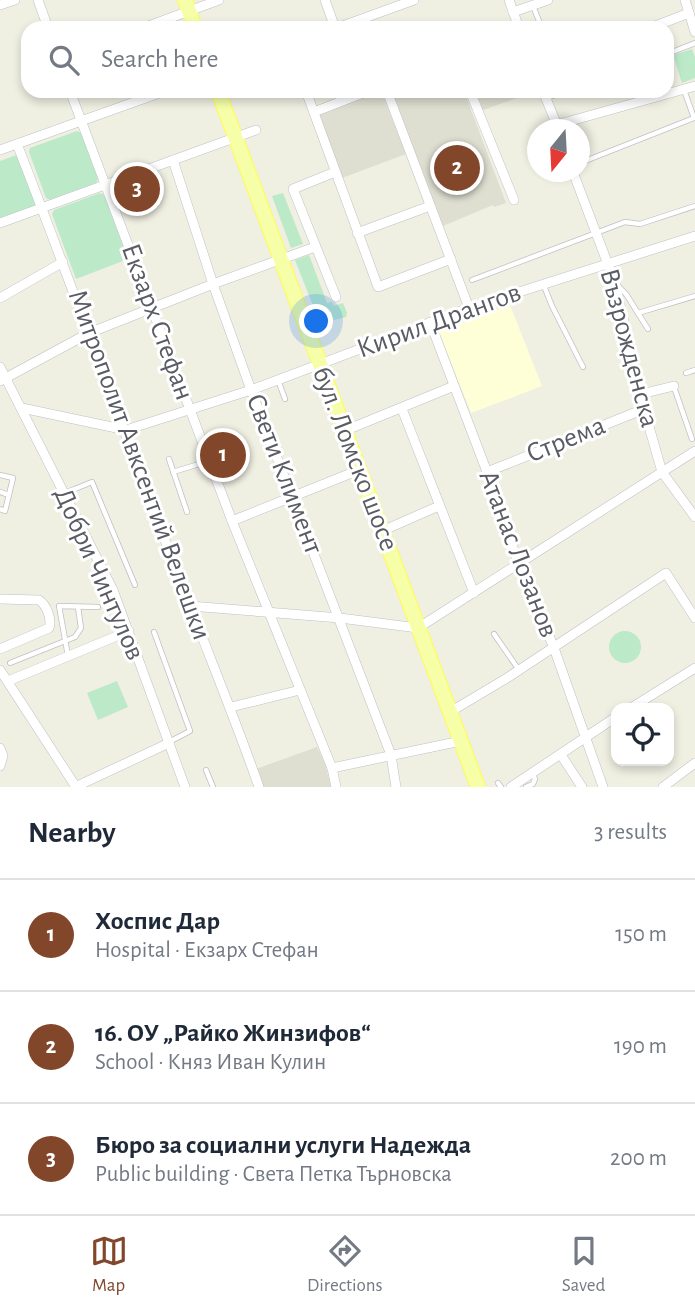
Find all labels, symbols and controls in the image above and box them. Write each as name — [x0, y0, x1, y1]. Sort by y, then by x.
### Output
search box — [21, 21, 674, 98]
icon: search — [45, 41, 83, 79]
text: Search here — [101, 46, 219, 72]
north arrow — [527, 119, 590, 182]
pin: 2 — [434, 142, 480, 194]
pin: 3 — [114, 163, 160, 215]
street label: Екзарх Стефан — [116, 240, 198, 404]
street label: Възрожденска — [594, 265, 664, 431]
street label: Кирил Дрангов — [353, 278, 525, 364]
street label: Митрополит Авксентий Велешки — [63, 286, 215, 644]
your location — [299, 304, 333, 338]
street label: бул. Ломско шосе — [307, 363, 403, 555]
street label: Свети Климент — [241, 390, 328, 559]
street label: Стрема — [523, 412, 610, 468]
pin: 1 — [200, 429, 246, 481]
street label: Атанас Лозанов — [473, 467, 563, 641]
street label: Добри Чинтулов — [49, 484, 149, 664]
map controls — [611, 703, 674, 766]
button: locate — [611, 703, 674, 766]
text: Nearby — [28, 818, 116, 848]
text: 3 results — [594, 821, 667, 844]
text: Хоспис Дар — [95, 908, 220, 934]
text: 1 — [47, 923, 55, 946]
text: 150 m — [615, 923, 667, 946]
text: Hospital · Екзарх Стефан — [95, 939, 319, 962]
text: 16. ОУ „Райко Жинзифов“ — [95, 1020, 371, 1046]
text: 2 — [46, 1035, 56, 1058]
text: 190 m — [614, 1035, 667, 1058]
text: School · Княз Иван Кулин — [95, 1051, 326, 1074]
text: Бюро за социални услуги Надежда — [95, 1132, 471, 1158]
text: 3 — [46, 1147, 56, 1170]
text: 200 m — [610, 1147, 667, 1170]
text: Public building · Света Петка Търновска — [95, 1163, 452, 1186]
tab: Map — [90, 1232, 128, 1297]
tab: Directions — [307, 1232, 383, 1297]
tab: Saved — [562, 1232, 605, 1297]

